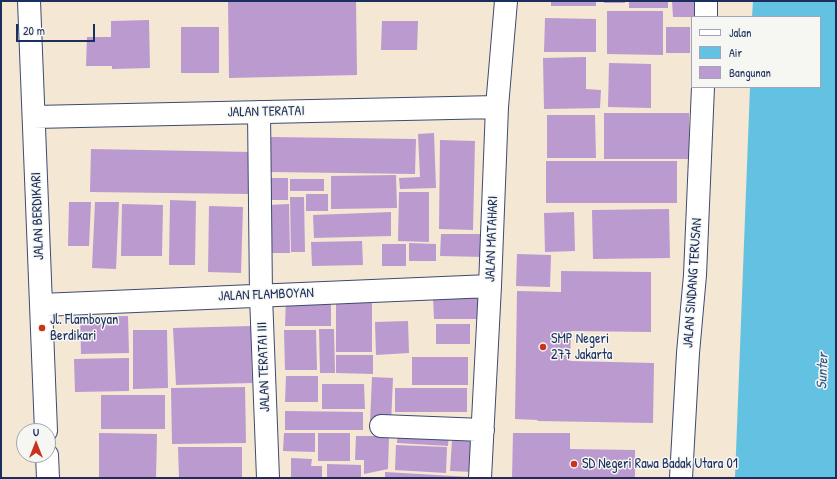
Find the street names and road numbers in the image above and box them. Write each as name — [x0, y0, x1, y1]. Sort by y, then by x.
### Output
street label: JALAN TERATAI — [227, 103, 305, 121]
street label: JALAN BERDIKARI — [28, 172, 48, 260]
street label: JALAN MATAHARI — [482, 196, 502, 282]
street label: JALAN SINDANG TERUSAN — [680, 217, 706, 349]
street label: JALAN FLAMBOYAN — [218, 285, 314, 305]
street label: JALAN TERATAI III — [254, 322, 274, 412]

